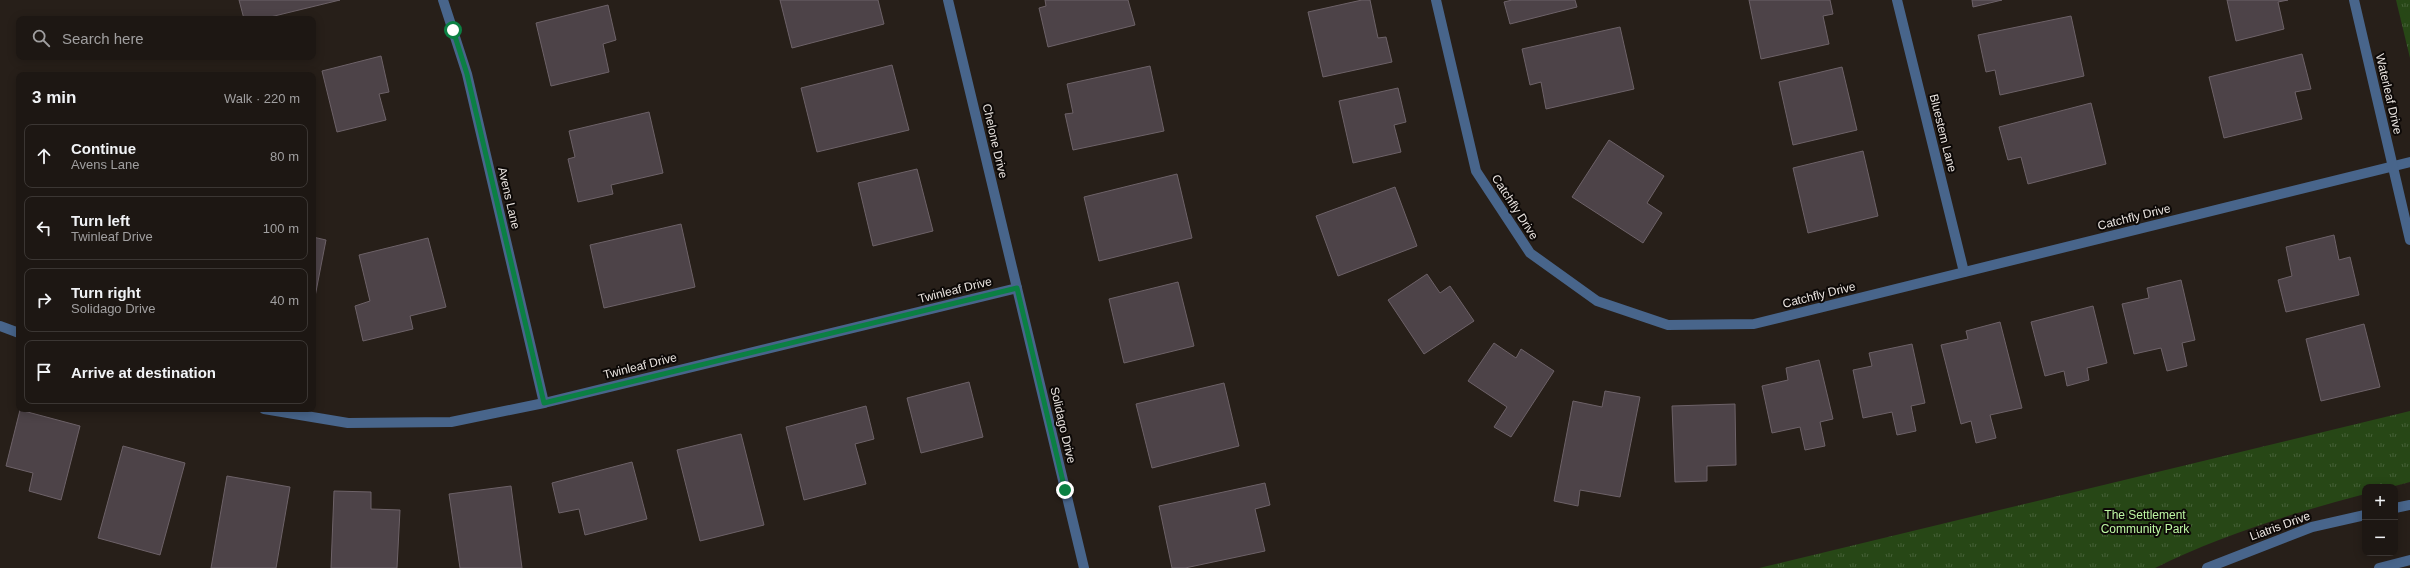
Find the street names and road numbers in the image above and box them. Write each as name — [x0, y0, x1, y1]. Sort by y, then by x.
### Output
street label: Waterleaf Drive — [2373, 52, 2405, 136]
street label: Bluestem Lane — [1927, 92, 1960, 174]
street label: Chelone Drive — [980, 102, 1010, 180]
street label: Avens Lane — [495, 166, 523, 231]
street label: Catchfly Drive — [1489, 172, 1541, 242]
street label: Catchfly Drive — [2096, 201, 2172, 233]
street label: Twinleaf Drive — [917, 274, 994, 306]
street label: Catchfly Drive — [1781, 279, 1857, 311]
street label: Twinleaf Drive — [602, 350, 679, 382]
street label: Solidago Drive — [1047, 385, 1079, 465]
street label: Liatris Drive — [2248, 508, 2312, 543]

